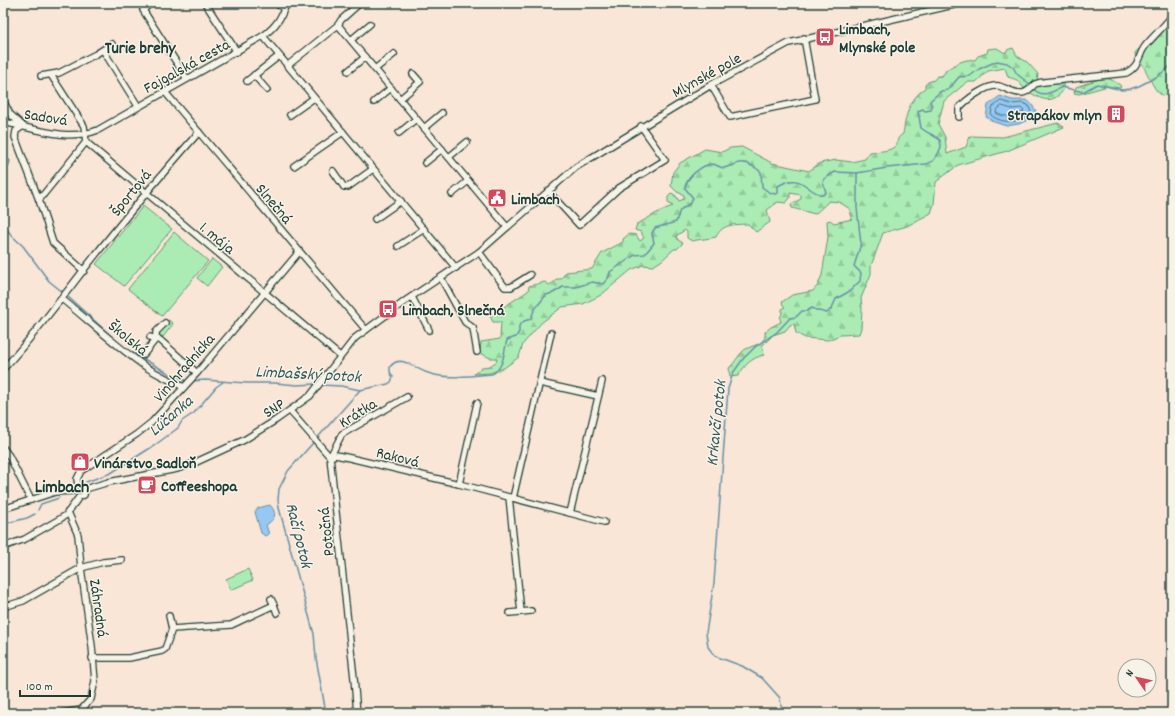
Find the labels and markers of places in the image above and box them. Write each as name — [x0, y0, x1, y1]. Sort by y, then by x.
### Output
place label: Limbach, Mlynské pole — [839, 19, 915, 60]
bus stop icon: Limbach, Mlynské pole — [814, 26, 836, 48]
building icon: Strapákov mlyn — [1105, 103, 1127, 125]
place label: Strapákov mlyn — [1008, 105, 1102, 128]
public building icon: Limbach — [486, 187, 508, 209]
place label: Limbach — [511, 189, 560, 212]
bus stop icon: Limbach, Slnečná — [377, 298, 399, 320]
place label: Limbach, Slnečná — [402, 300, 505, 323]
shop icon: Vinárstvo Sadloň — [69, 451, 91, 473]
place label: Vinárstvo Sadloň — [94, 453, 196, 476]
cafe icon: Coffeeshopa — [136, 474, 158, 496]
place label: Coffeeshopa — [161, 476, 238, 499]

